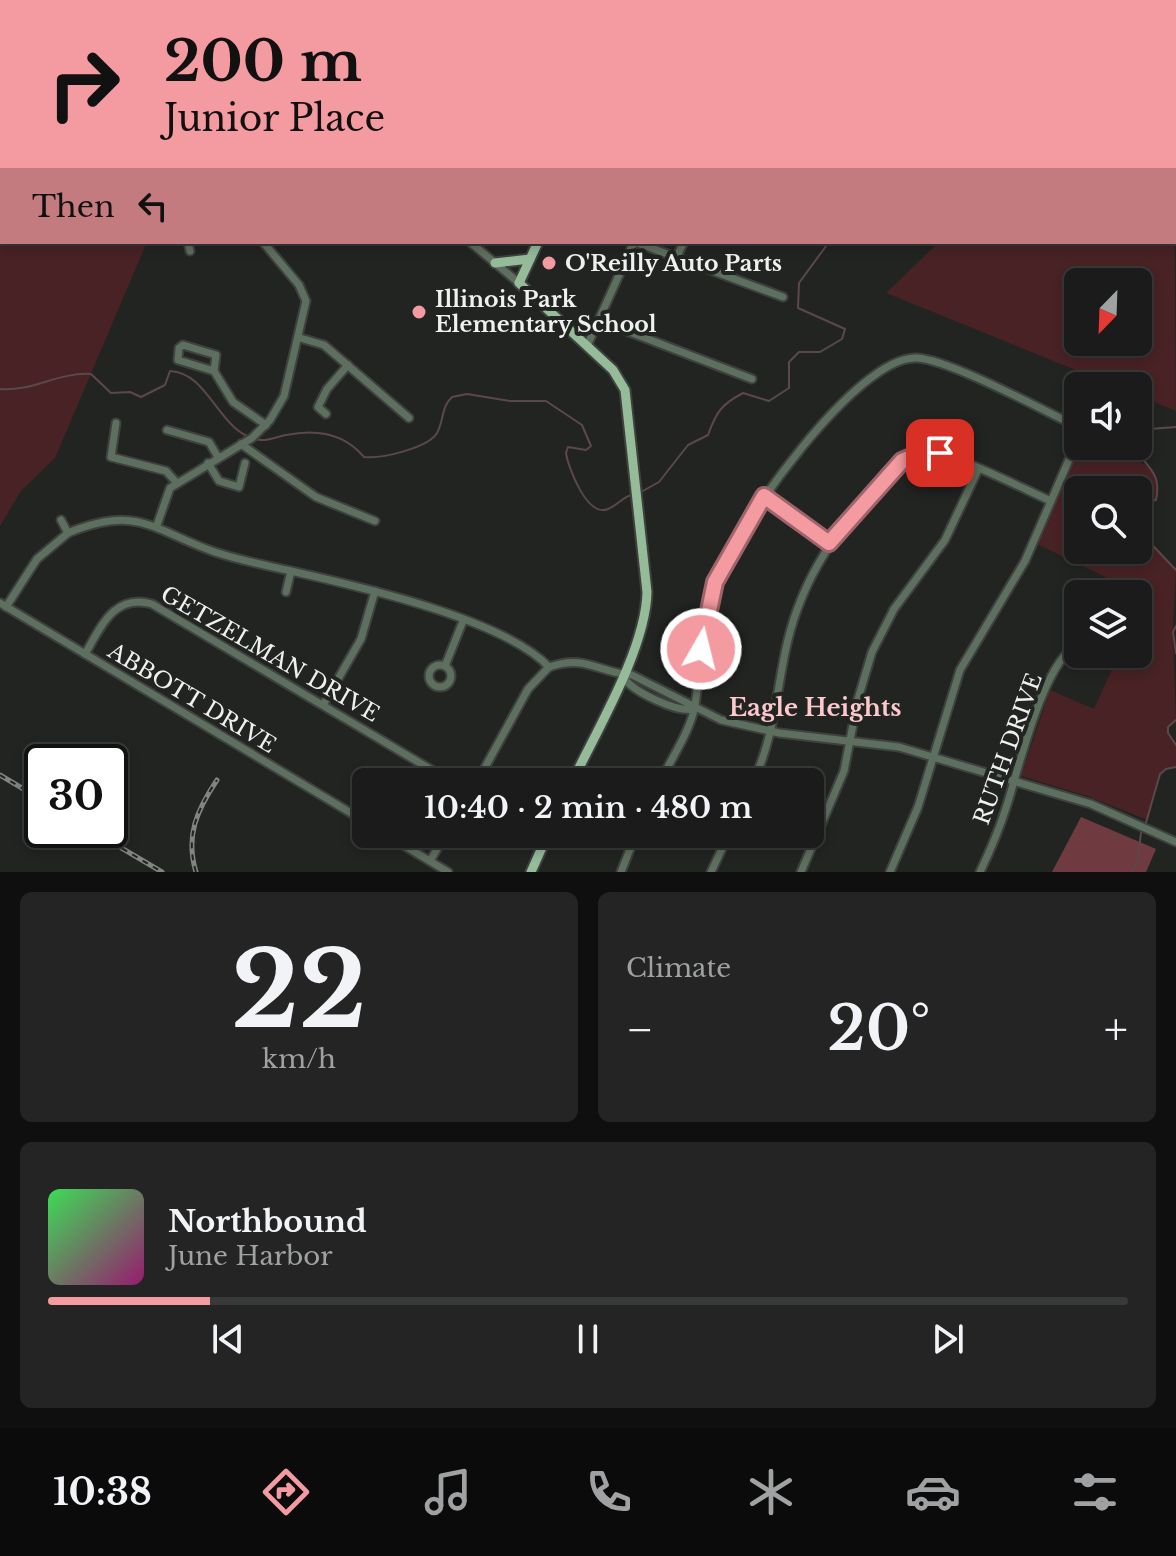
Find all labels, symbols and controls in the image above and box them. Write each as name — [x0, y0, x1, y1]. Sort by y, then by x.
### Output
text: 200 m — [164, 27, 362, 96]
icon: right — [32, 32, 136, 136]
text: Junior Place — [164, 96, 385, 141]
icon: left — [131, 184, 175, 228]
text: Then — [32, 188, 115, 225]
place label: O'Reilly Auto Parts — [565, 250, 782, 277]
marker: O'Reilly Auto Parts — [540, 254, 558, 272]
north arrow — [1064, 268, 1152, 356]
map controls — [1064, 268, 1152, 668]
place label: Illinois Park Elementary School — [435, 286, 657, 338]
marker: Illinois Park Elementary School — [410, 303, 428, 321]
button: sound — [1064, 372, 1152, 460]
pin — [906, 419, 974, 487]
icon: arrive — [918, 431, 962, 475]
button: search — [1064, 476, 1152, 564]
street label: GETZELMAN DRIVE — [156, 580, 384, 728]
button: layers — [1064, 580, 1152, 668]
position arrow — [659, 607, 743, 691]
street label: ABBOTT DRIVE — [102, 637, 281, 759]
street label: RUTH DRIVE — [968, 670, 1048, 828]
district label: Eagle Heights — [729, 693, 901, 722]
speed limit sign: 30 — [24, 744, 128, 848]
text: 10:40 · 2 min · 480 m — [424, 789, 752, 826]
text: 22 — [231, 926, 367, 1055]
text: Climate — [626, 952, 731, 984]
text: 20° — [827, 992, 930, 1066]
text: − — [626, 1002, 654, 1057]
text: + — [1104, 1002, 1128, 1057]
text: km/h — [262, 1043, 336, 1075]
text: Northbound — [168, 1203, 367, 1240]
text: June Harbor — [168, 1240, 333, 1272]
icon: previous — [206, 1317, 250, 1361]
icon: pause — [566, 1317, 610, 1361]
icon: next — [926, 1317, 970, 1361]
icon: directions — [258, 1464, 314, 1520]
icon: music — [420, 1464, 476, 1520]
icon: phone — [581, 1464, 637, 1520]
icon: climate — [743, 1464, 799, 1520]
icon: car — [905, 1464, 961, 1520]
icon: filters — [1067, 1464, 1123, 1520]
text: 10:38 — [53, 1470, 152, 1515]

